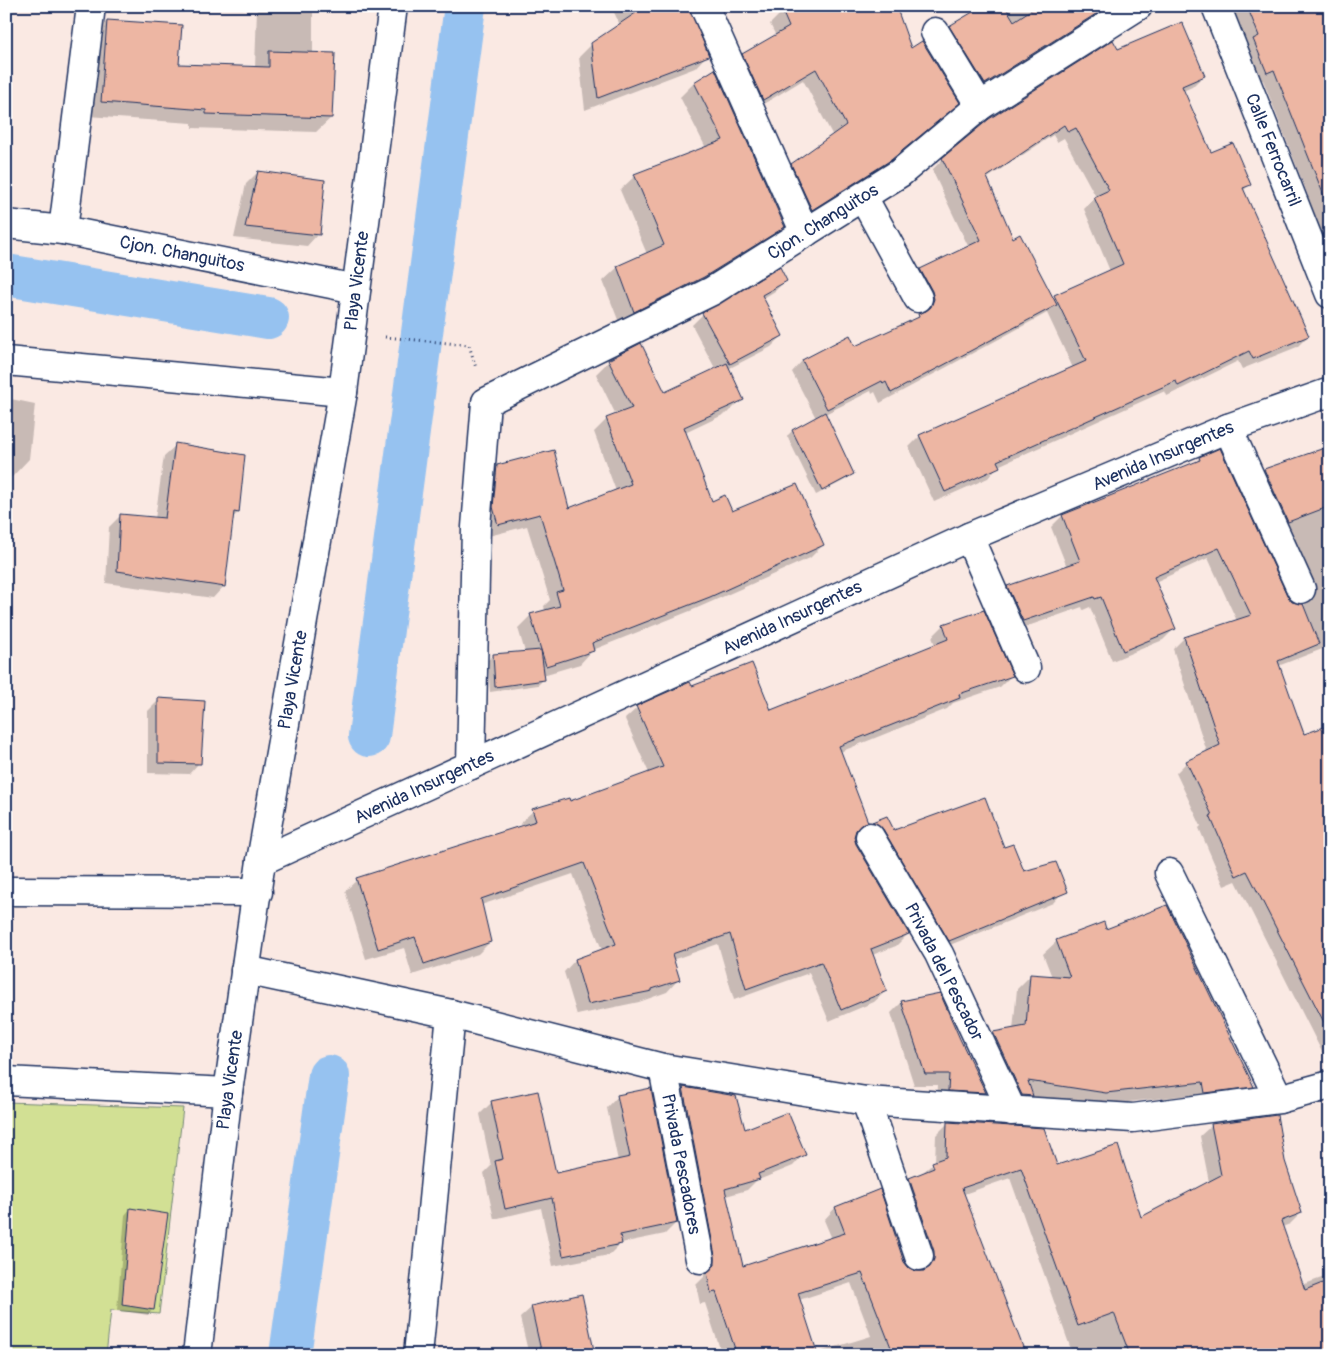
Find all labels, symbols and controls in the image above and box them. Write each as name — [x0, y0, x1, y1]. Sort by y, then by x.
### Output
street label: Calle Ferrocarril — [1240, 90, 1306, 210]
street label: Cjon. Changuitos — [763, 179, 883, 265]
street label: Playa Vicente — [339, 230, 375, 332]
street label: Cjon. Changuitos — [118, 231, 246, 277]
street label: Avenida Insurgentes — [1089, 416, 1237, 496]
street label: Avenida Insurgentes — [718, 576, 866, 660]
street label: Playa Vicente — [273, 628, 313, 731]
street label: Avenida Insurgentes — [350, 745, 498, 829]
street label: Privada del Pescador — [899, 899, 989, 1046]
street label: Playa Vicente — [212, 1029, 248, 1131]
street label: Privada Pescadores — [656, 1092, 706, 1236]

